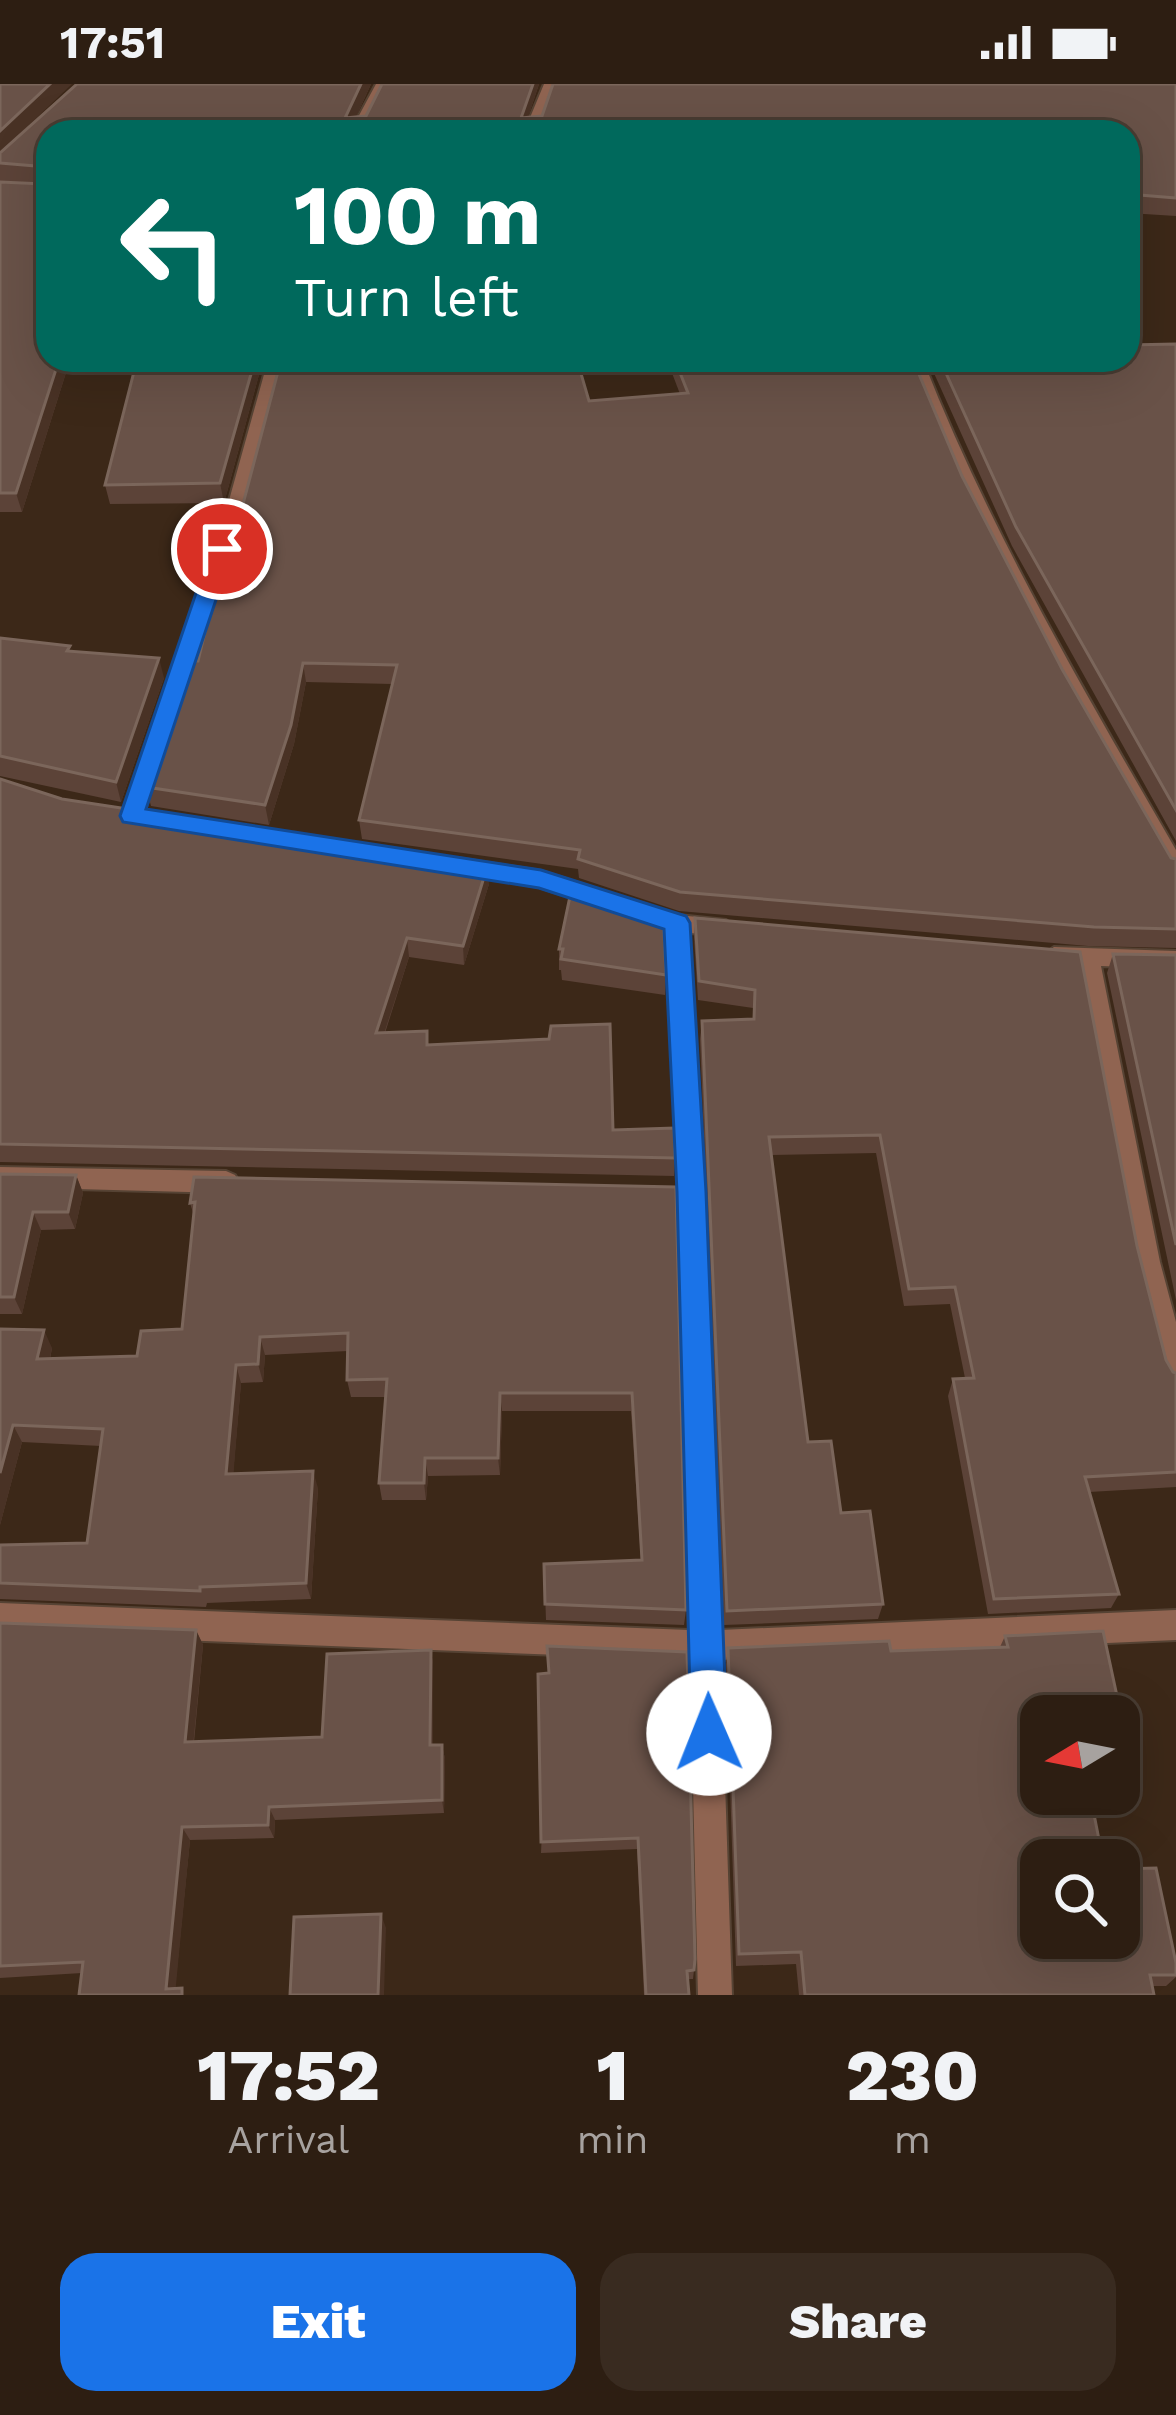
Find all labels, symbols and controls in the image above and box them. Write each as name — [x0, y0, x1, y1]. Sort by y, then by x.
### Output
text: 17:51 — [60, 16, 165, 69]
text: 100 m — [294, 166, 541, 264]
icon: left — [96, 168, 252, 324]
text: Turn left — [294, 266, 519, 329]
pin — [171, 498, 273, 600]
icon: arrive — [189, 516, 255, 582]
position arrow — [646, 1670, 772, 1796]
north arrow — [1020, 1695, 1140, 1815]
map controls — [1020, 1695, 1140, 1959]
button: search — [1020, 1839, 1140, 1959]
text: 17:52 — [197, 2033, 380, 2117]
text: 1 — [597, 2033, 629, 2117]
text: 230 — [846, 2033, 979, 2117]
text: Arrival — [228, 2117, 349, 2162]
text: min — [577, 2117, 649, 2162]
text: m — [894, 2117, 931, 2162]
button: Exit — [60, 2253, 576, 2391]
button: Share — [600, 2253, 1116, 2391]

